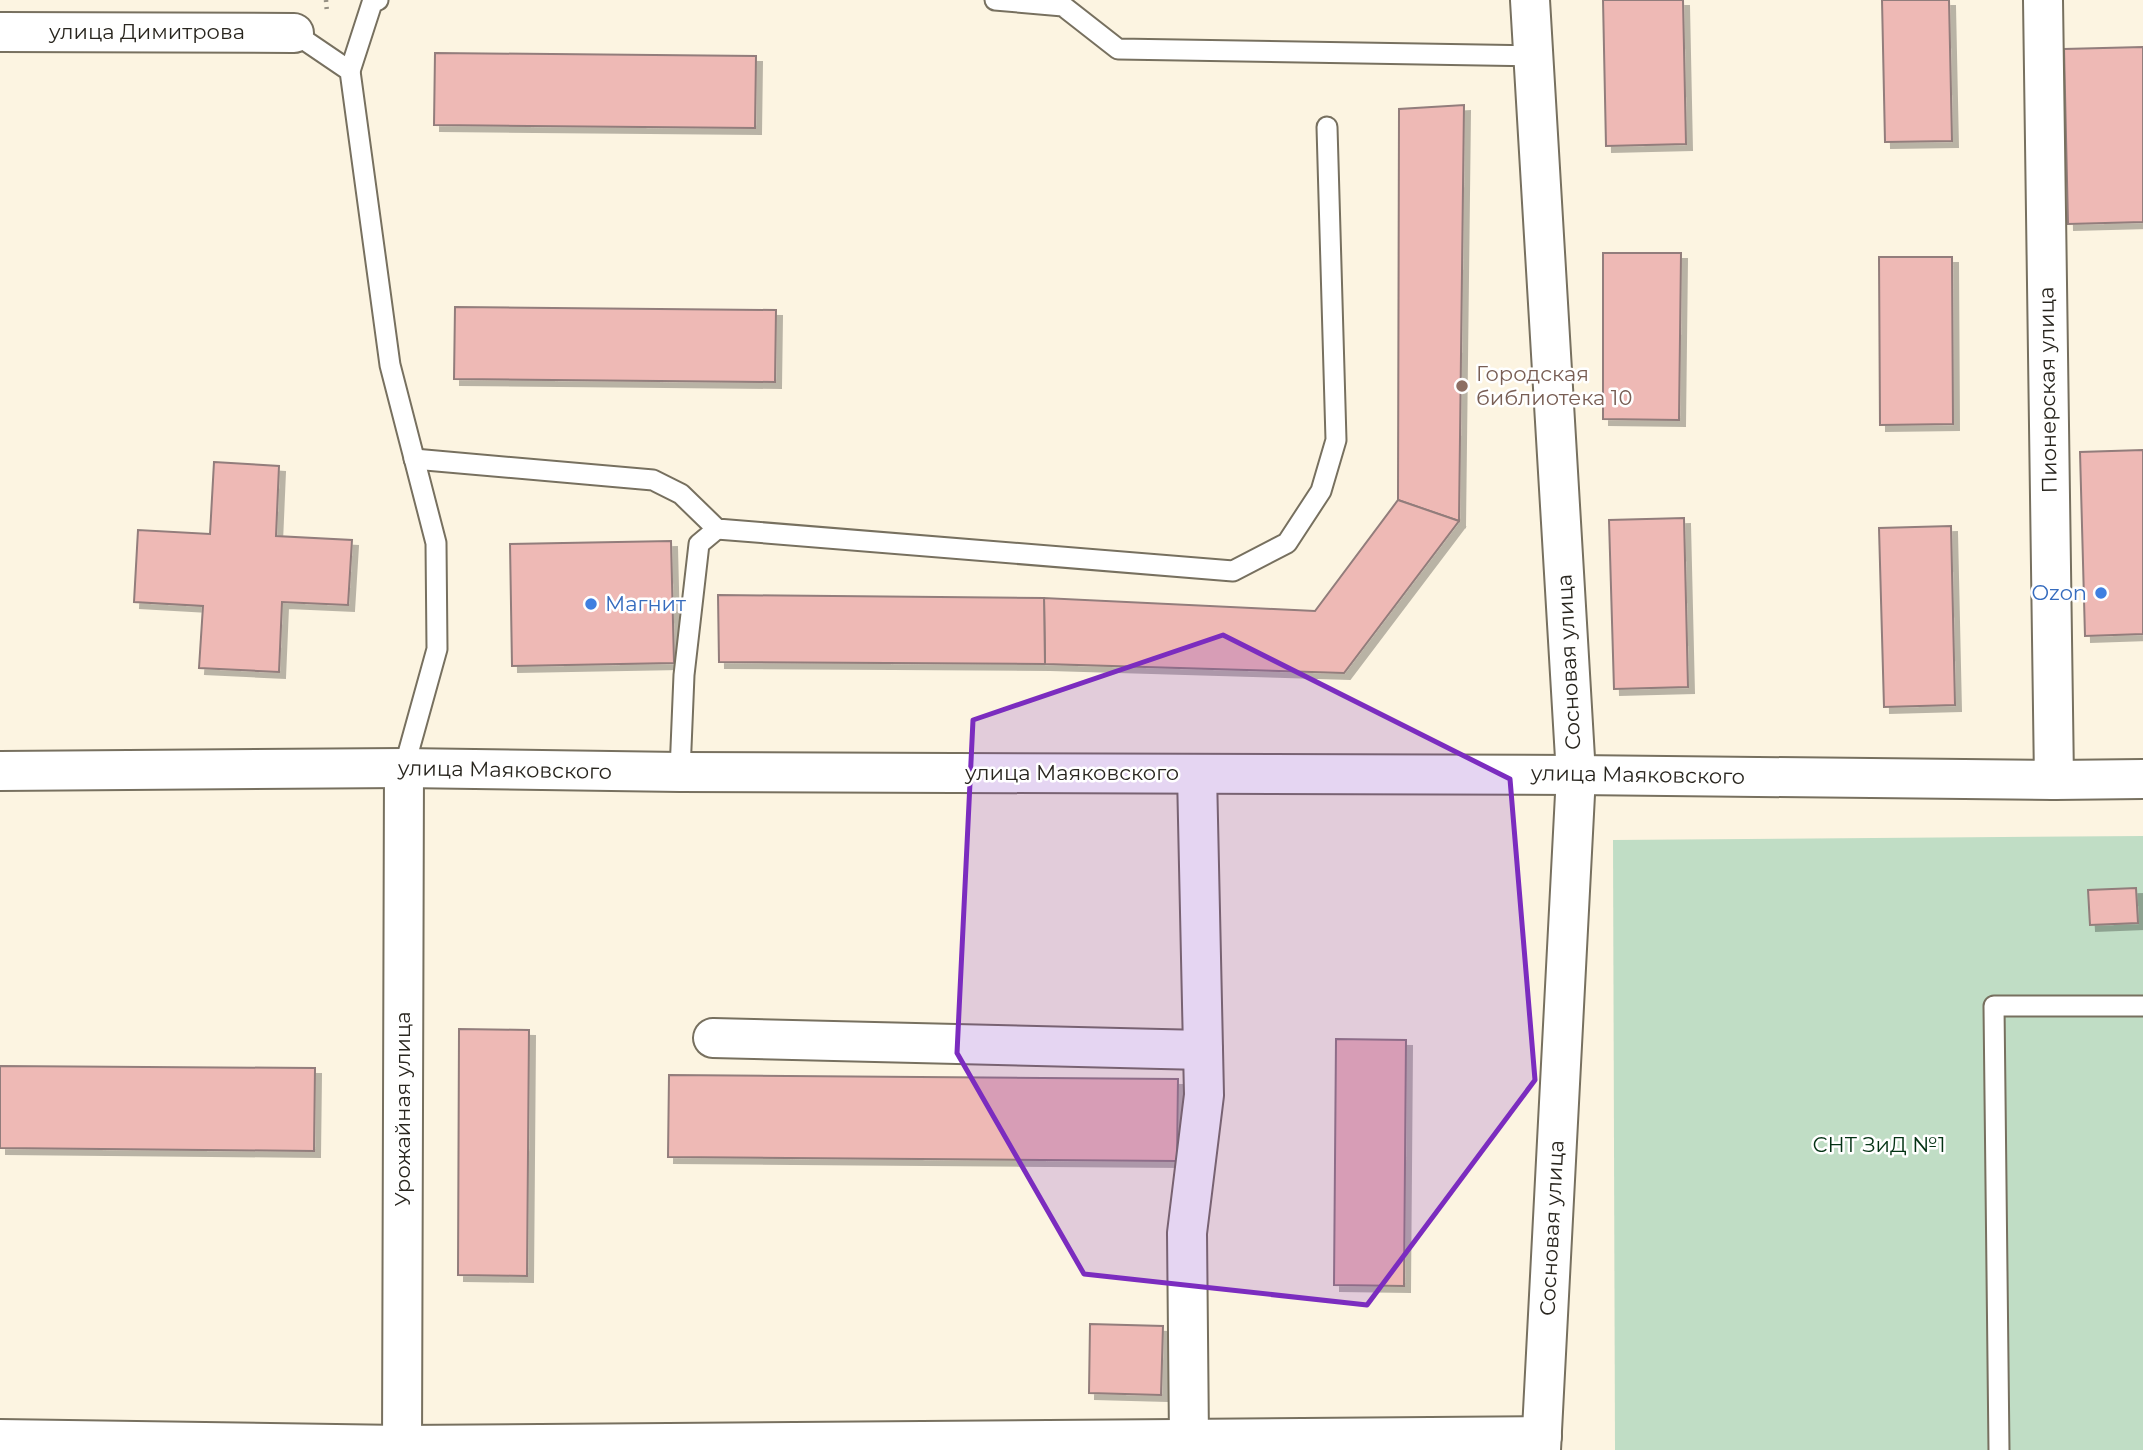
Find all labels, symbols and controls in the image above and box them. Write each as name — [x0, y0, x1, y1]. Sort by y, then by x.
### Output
street label: улица Димитрова — [48, 19, 245, 44]
street label: Пионерская улица — [2033, 287, 2062, 493]
place label: Городская библиотека 10 — [1476, 361, 1632, 410]
marker: Городская библиотека 10 — [1454, 378, 1470, 394]
street label: Сосновая улица — [1551, 573, 1586, 751]
place label: Ozon — [2031, 580, 2087, 605]
marker: Ozon — [2093, 585, 2109, 601]
place label: Магнит — [605, 591, 686, 616]
marker: Магнит — [583, 596, 599, 612]
street label: улица Маяковского — [397, 755, 612, 784]
street label: улица Маяковского — [964, 760, 1179, 785]
street label: улица Маяковского — [1530, 760, 1745, 789]
street label: Урожайная улица — [390, 1012, 415, 1206]
park label: СНТ ЗиД №1 — [1812, 1132, 1946, 1157]
street label: Сосновая улица — [1534, 1139, 1569, 1317]

